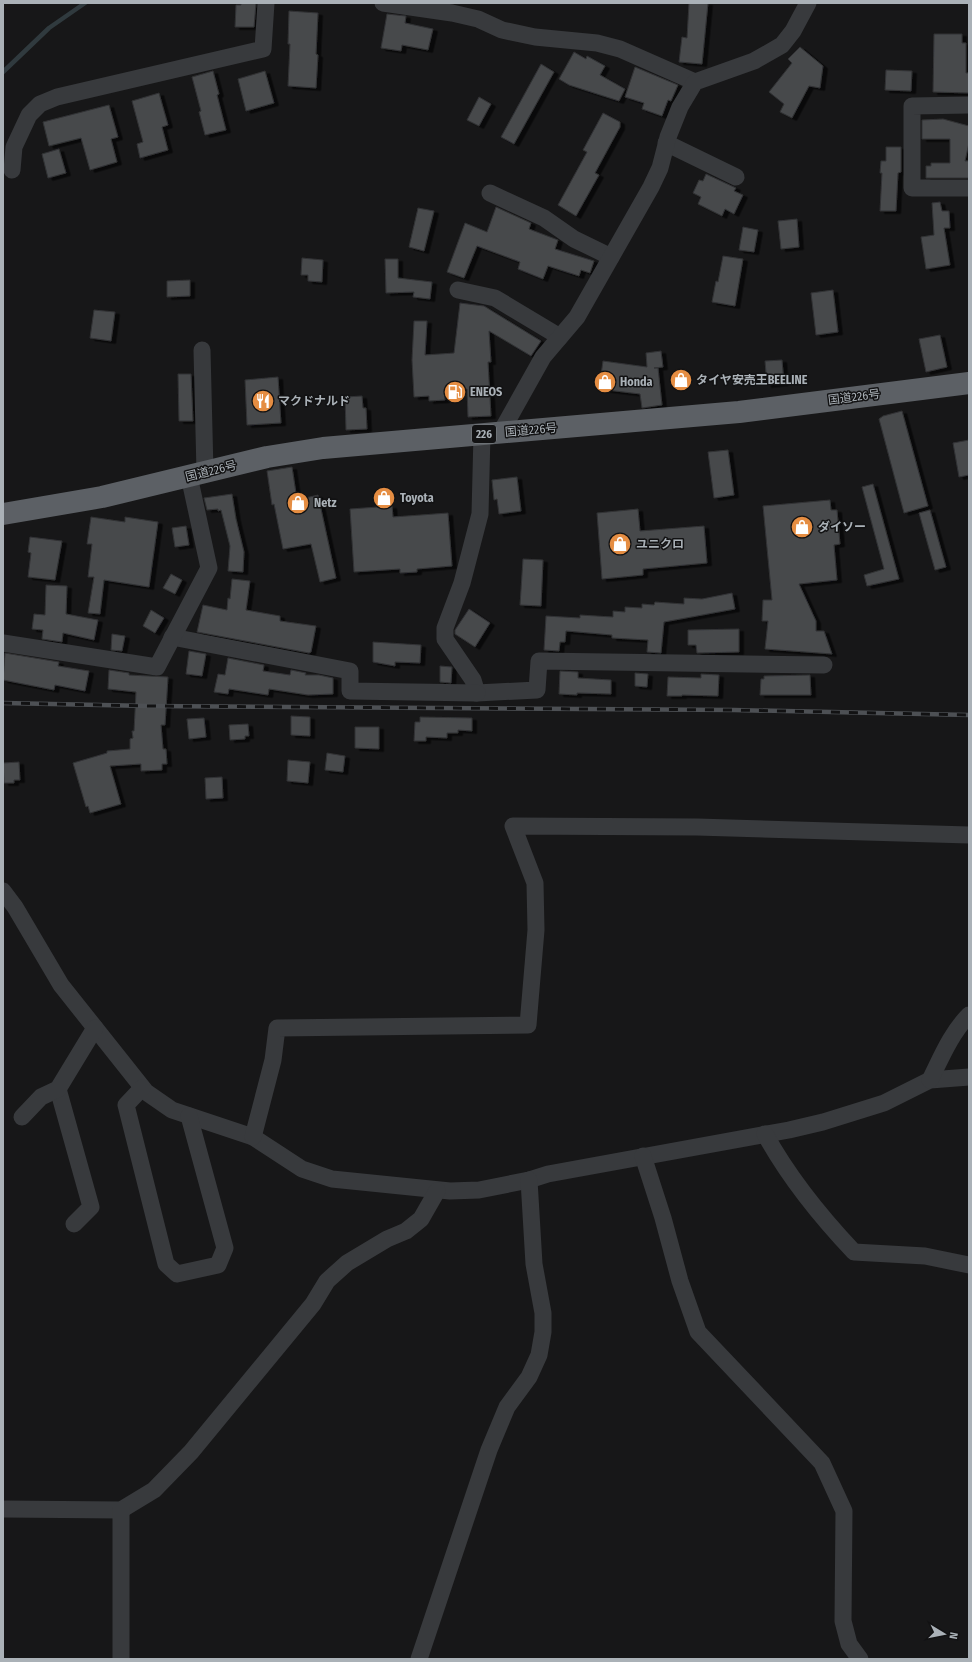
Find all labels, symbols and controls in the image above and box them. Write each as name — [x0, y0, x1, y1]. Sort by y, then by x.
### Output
shop icon: タイヤ安売王BEELINE — [668, 367, 694, 393]
shop icon: Honda — [592, 369, 618, 395]
place label: タイヤ安売王BEELINE — [696, 373, 808, 387]
place label: Honda — [620, 375, 652, 389]
fuel station icon: ENEOS — [442, 379, 468, 405]
place label: ENEOS — [470, 385, 502, 399]
street label: 国道226号 — [827, 387, 881, 407]
restaurant icon: マクドナルド — [250, 388, 276, 414]
place label: マクドナルド — [278, 394, 350, 408]
street label: 国道226号 — [504, 421, 558, 439]
road number: 226 — [472, 425, 496, 443]
street label: 国道226号 — [184, 458, 238, 484]
shop icon: Toyota — [371, 485, 397, 511]
shop icon: Netz — [285, 490, 311, 516]
place label: Toyota — [400, 491, 434, 505]
place label: Netz — [314, 496, 337, 510]
shop icon: ダイソー — [789, 514, 815, 540]
place label: ダイソー — [818, 520, 866, 534]
shop icon: ユニクロ — [607, 531, 633, 557]
place label: ユニクロ — [636, 537, 684, 551]
north arrow — [924, 1614, 964, 1654]
text: N — [946, 1631, 960, 1640]

